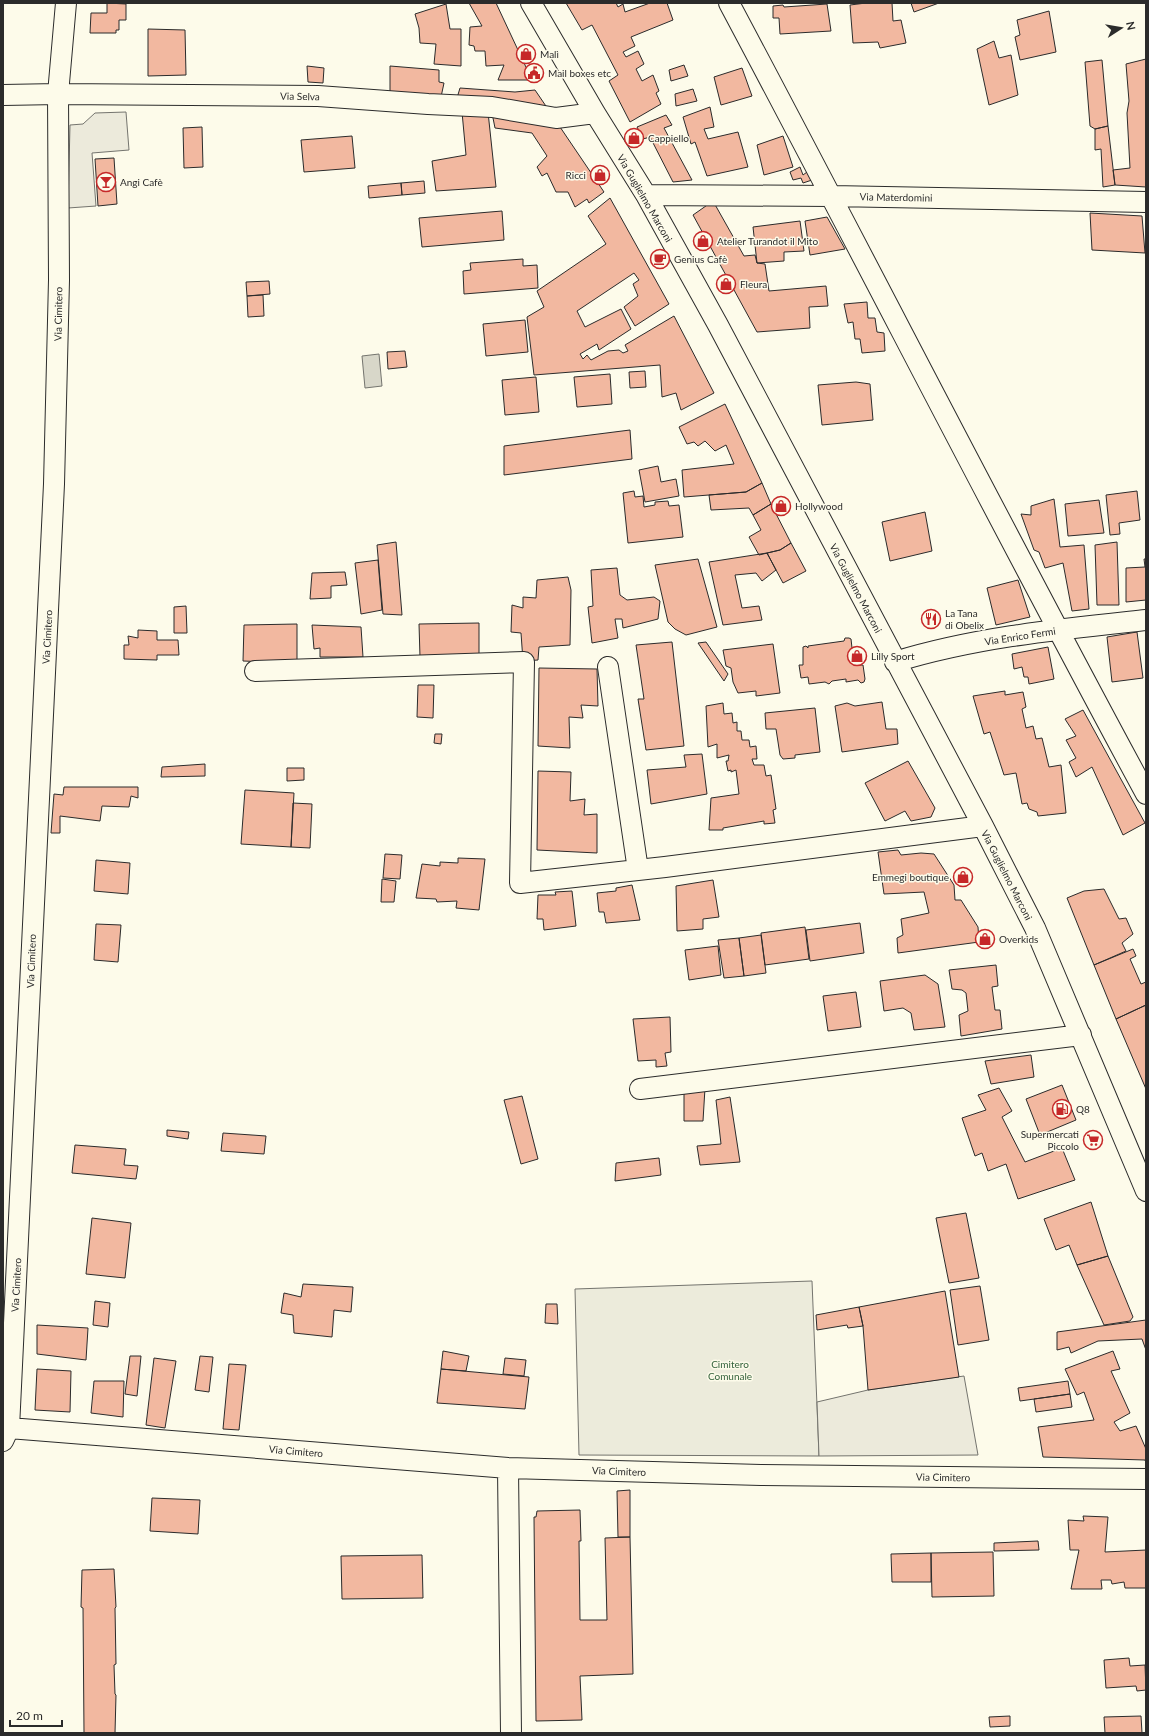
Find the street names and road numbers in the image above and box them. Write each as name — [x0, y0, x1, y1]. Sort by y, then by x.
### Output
street label: Via Selva — [280, 90, 320, 102]
street label: Via Guglielmo Marconi — [615, 152, 675, 244]
street label: Via Materdomini — [859, 190, 933, 204]
street label: Via Cimitero — [52, 286, 64, 341]
street label: Via Guglielmo Marconi — [827, 541, 885, 635]
street label: Via Cimitero — [40, 609, 54, 664]
street label: Via Enrico Fermi — [984, 624, 1056, 648]
street label: Via Guglielmo Marconi — [979, 828, 1035, 922]
street label: Via Cimitero — [24, 933, 38, 988]
street label: Via Cimitero — [9, 1257, 23, 1312]
street label: Via Cimitero — [268, 1443, 324, 1459]
street label: Via Cimitero — [592, 1464, 647, 1478]
street label: Via Cimitero — [916, 1471, 971, 1483]

